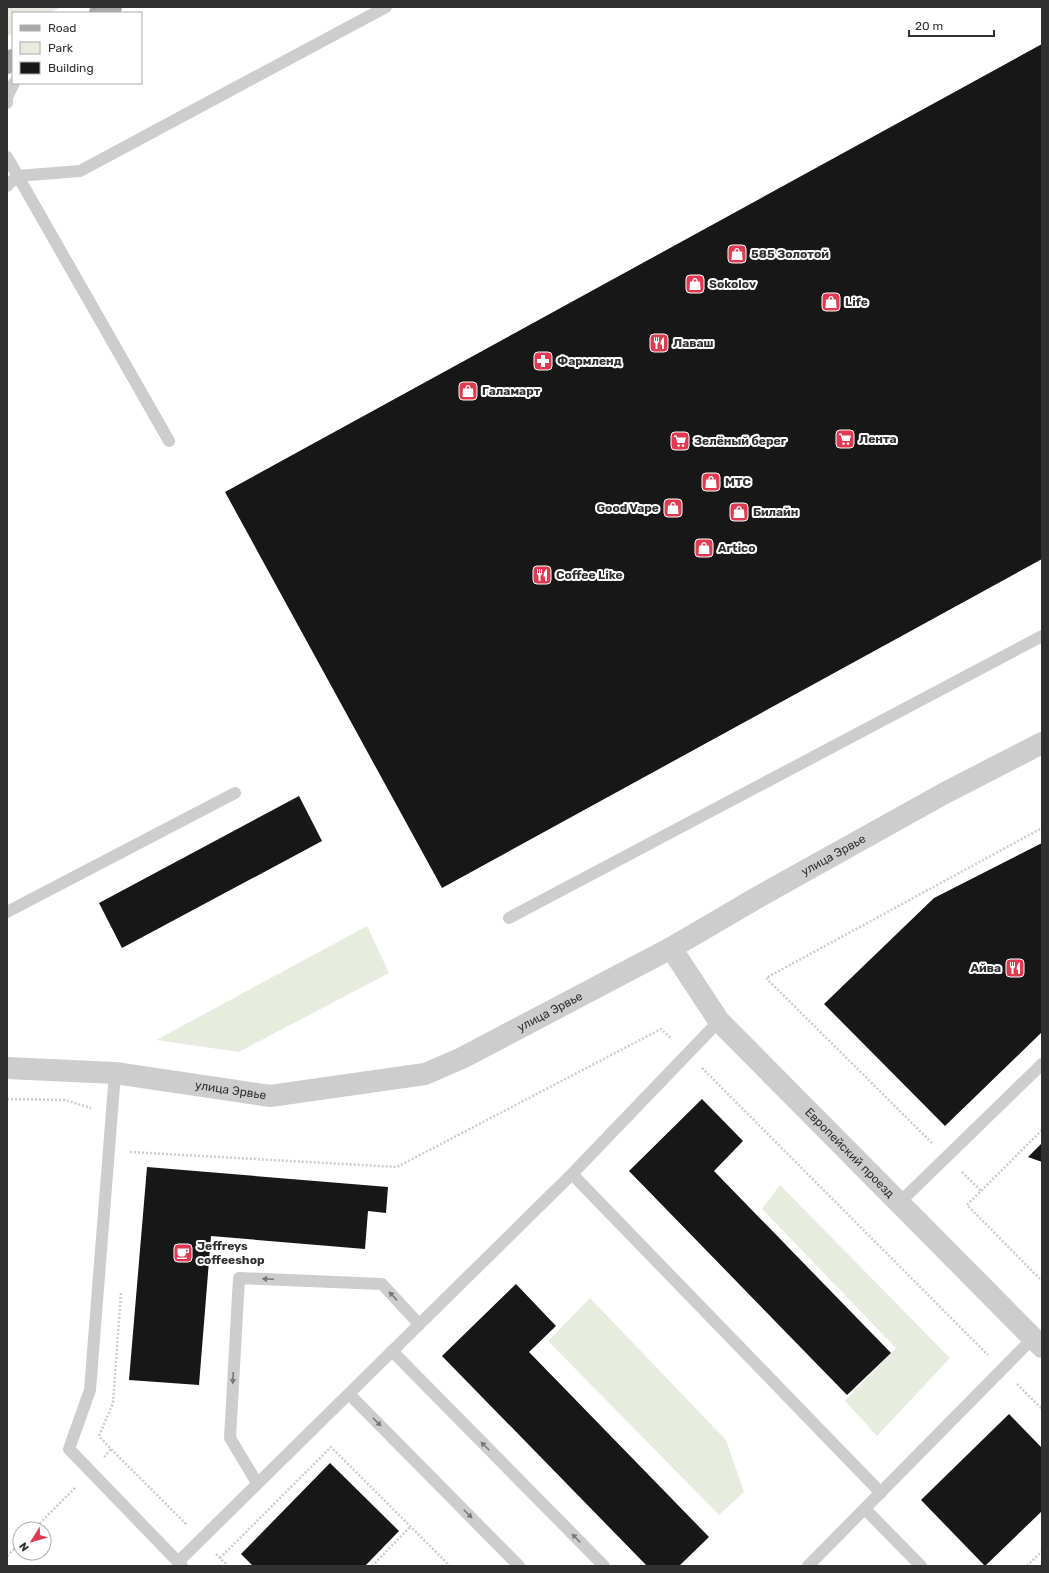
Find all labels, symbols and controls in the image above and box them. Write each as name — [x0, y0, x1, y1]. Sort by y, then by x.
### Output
legend — [12, 12, 142, 84]
scale bar — [909, 12, 994, 38]
text: 20 m — [915, 19, 943, 33]
text: Road — [48, 21, 76, 35]
text: Park — [48, 41, 74, 55]
text: Building — [48, 61, 94, 75]
shop icon: 585 Золотой — [726, 243, 748, 265]
place label: 585 Золотой — [751, 247, 829, 261]
shop icon: Sokolov — [684, 273, 706, 295]
place label: Sokolov — [709, 277, 756, 291]
shop icon: Life — [820, 291, 842, 313]
place label: Life — [845, 295, 868, 309]
restaurant icon: Лаваш — [648, 332, 670, 354]
place label: Лаваш — [673, 336, 714, 350]
pharmacy icon: Фармленд — [532, 350, 554, 372]
place label: Фармленд — [557, 354, 622, 368]
shop icon: Галамарт — [457, 380, 479, 402]
place label: Галамарт — [482, 384, 541, 398]
supermarket icon: Лента — [834, 428, 856, 450]
supermarket icon: Зелёный берег — [669, 430, 691, 452]
place label: Лента — [859, 432, 897, 446]
place label: Зелёный берег — [694, 434, 787, 448]
shop icon: МТС — [700, 471, 722, 493]
place label: МТС — [725, 475, 751, 489]
shop icon: Good Vape — [662, 497, 684, 519]
place label: Good Vape — [596, 501, 659, 515]
shop icon: Билайн — [728, 501, 750, 523]
place label: Билайн — [753, 505, 798, 519]
shop icon: Artico — [693, 537, 715, 559]
place label: Artico — [718, 541, 756, 555]
restaurant icon: Coffee Like — [531, 564, 553, 586]
place label: Coffee Like — [556, 568, 623, 582]
street label: улица Эрвье — [799, 831, 868, 879]
restaurant icon: Айва — [1004, 957, 1026, 979]
place label: Айва — [970, 961, 1001, 975]
street label: улица Эрвье — [515, 989, 585, 1035]
street label: улица Эрвье — [194, 1078, 267, 1102]
street label: Европейский проезд — [802, 1105, 897, 1201]
place label: Jeffreys coffeeshop — [197, 1239, 265, 1267]
cafe icon: Jeffreys coffeeshop — [172, 1242, 194, 1264]
one-way arrow — [261, 1276, 274, 1282]
one-way arrow — [388, 1291, 398, 1301]
one-way arrow — [230, 1372, 237, 1384]
one-way arrow — [372, 1417, 381, 1427]
one-way arrow — [480, 1441, 490, 1451]
one-way arrow — [463, 1509, 473, 1519]
north arrow — [12, 1521, 52, 1561]
one-way arrow — [572, 1533, 581, 1543]
text: N — [17, 1540, 32, 1554]

